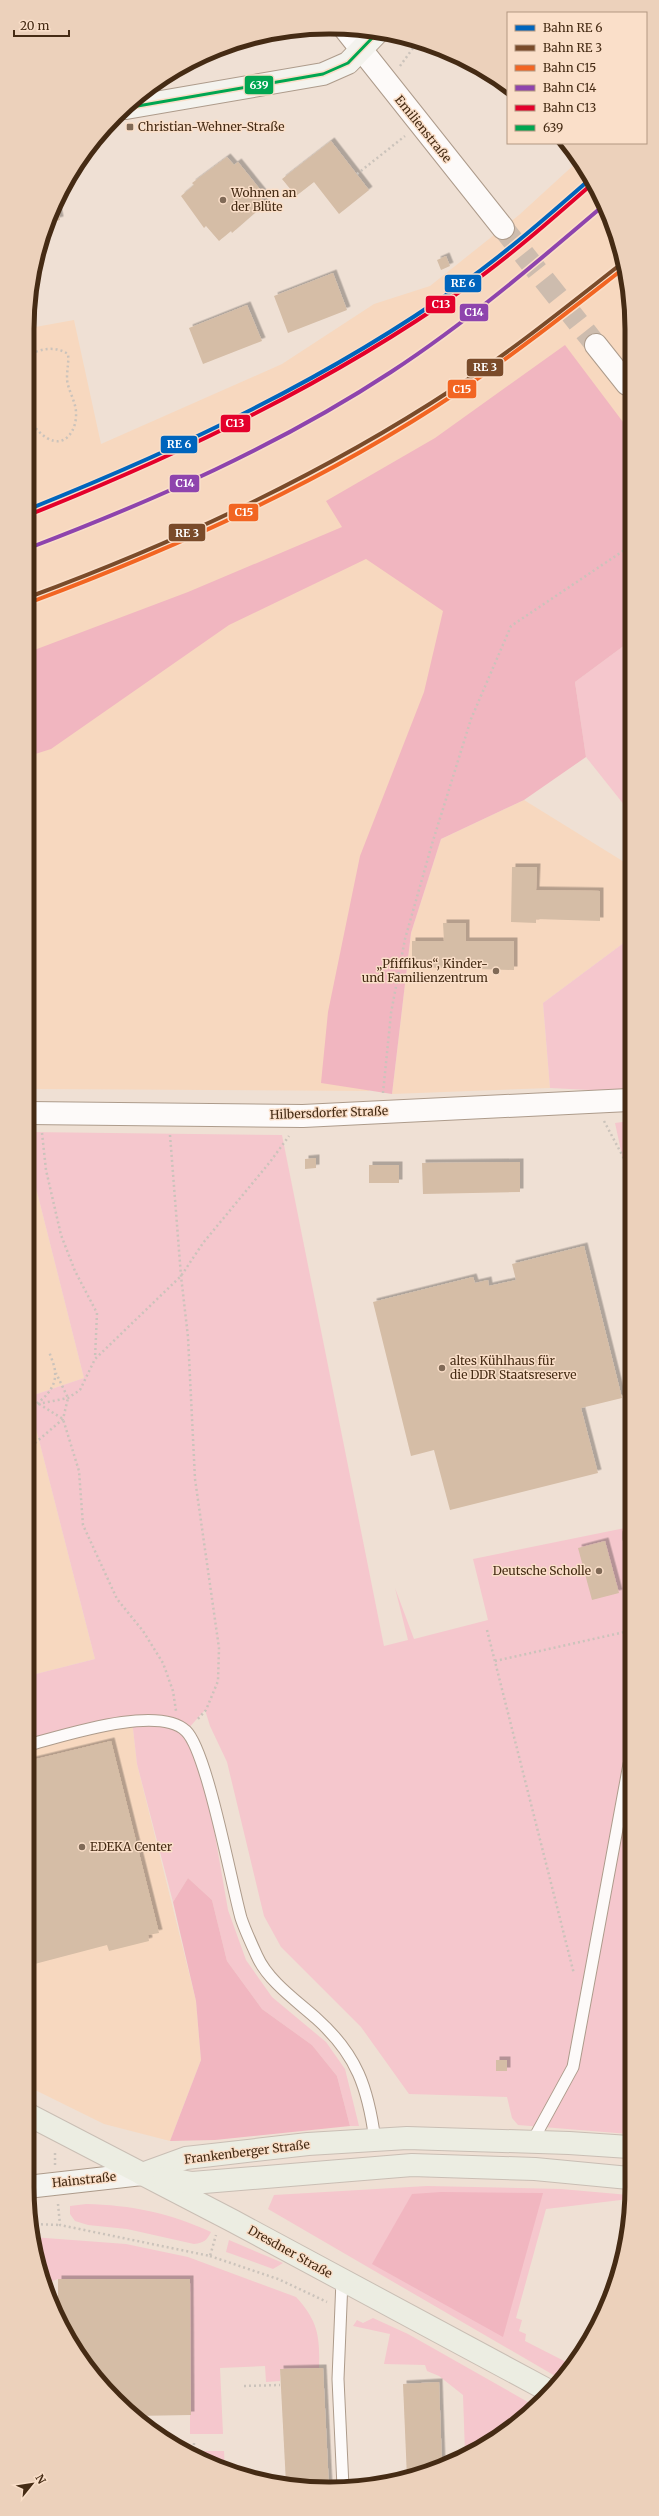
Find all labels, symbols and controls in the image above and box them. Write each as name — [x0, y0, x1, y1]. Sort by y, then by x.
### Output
scale bar — [14, 12, 69, 38]
legend — [507, 12, 647, 144]
text: 20 m — [20, 18, 49, 33]
text: Bahn RE 6 — [543, 20, 603, 35]
text: Bahn RE 3 — [543, 40, 602, 55]
text: Bahn C15 — [543, 60, 596, 75]
line badge: 639 — [244, 75, 274, 95]
text: 639 — [250, 78, 269, 92]
text: Bahn C14 — [543, 80, 597, 95]
street label: Emilienstraße — [392, 92, 455, 165]
text: Bahn C13 — [543, 100, 596, 115]
place label: Christian-Wehner-Straße — [138, 119, 284, 134]
text: 639 — [543, 120, 563, 135]
marker: Christian-Wehner-Straße — [125, 122, 135, 132]
place label: Wohnen an der Blüte — [230, 185, 297, 214]
marker: Wohnen an der Blüte — [218, 195, 228, 205]
line badge: RE 6 — [444, 274, 482, 293]
text: RE 6 — [451, 276, 475, 290]
line badge: C13 — [425, 295, 456, 314]
text: C13 — [432, 297, 450, 311]
line badge: C14 — [459, 303, 489, 322]
text: C14 — [465, 305, 483, 319]
line badge: RE 3 — [466, 358, 504, 377]
text: RE 3 — [473, 360, 497, 374]
line badge: C15 — [447, 379, 477, 399]
text: C15 — [453, 382, 471, 396]
line badge: C13 — [220, 414, 251, 433]
text: C13 — [226, 416, 244, 430]
line badge: RE 6 — [160, 435, 198, 454]
text: RE 6 — [167, 437, 191, 451]
line badge: C14 — [169, 474, 200, 493]
text: C14 — [176, 476, 194, 490]
line badge: C15 — [228, 503, 259, 522]
text: C15 — [235, 505, 253, 519]
line badge: RE 3 — [168, 523, 206, 542]
text: RE 3 — [175, 526, 199, 540]
place label: „Pfiffikus“, Kinder- und Familienzentrum — [362, 956, 488, 985]
marker: „Pfiffikus“, Kinder- und Familienzentrum — [491, 966, 501, 976]
street label: Hilbersdorfer Straße — [270, 1103, 388, 1122]
place label: altes Kühlhaus für die DDR Staatsreserve — [450, 1353, 577, 1382]
marker: altes Kühlhaus für die DDR Staatsreserve — [437, 1363, 447, 1373]
place label: Deutsche Scholle — [493, 1563, 591, 1578]
marker: Deutsche Scholle — [594, 1566, 604, 1576]
place label: EDEKA Center — [90, 1839, 173, 1854]
marker: EDEKA Center — [77, 1842, 87, 1852]
street label: Frankenberger Straße — [183, 2136, 311, 2167]
street label: Hainstraße — [51, 2169, 117, 2190]
street label: Dresdner Straße — [246, 2222, 335, 2281]
north arrow — [12, 2464, 52, 2504]
text: N — [32, 2472, 49, 2487]

